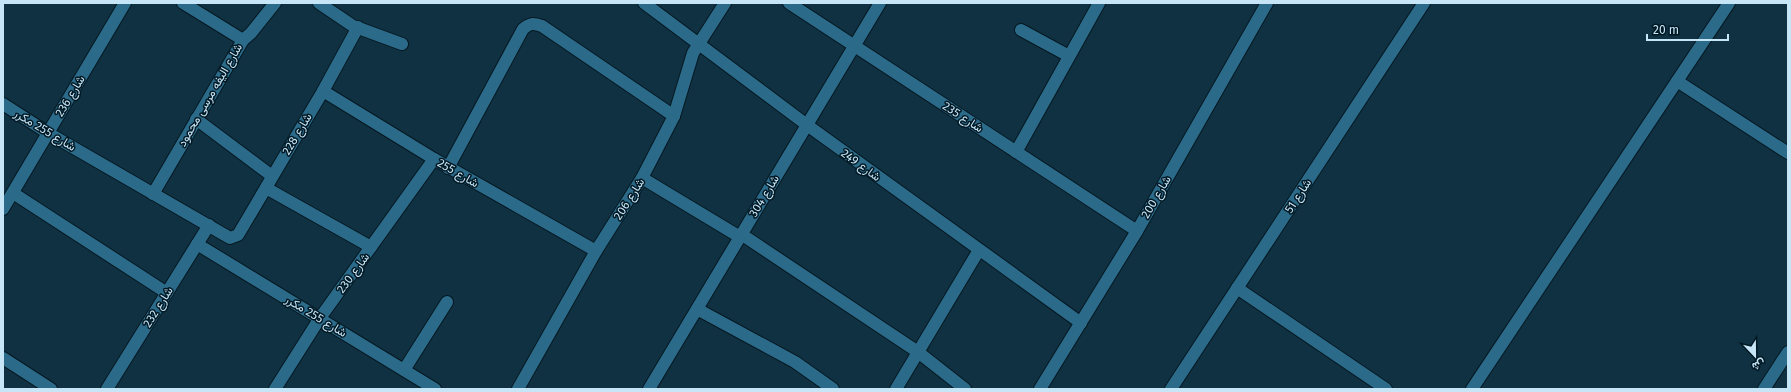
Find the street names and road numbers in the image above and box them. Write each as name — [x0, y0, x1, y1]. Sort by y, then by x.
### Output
street label: شارع اليفه مرسى محمود — [175, 41, 247, 150]
street label: شارع 236 — [52, 73, 89, 120]
street label: شارع 235 — [939, 99, 986, 137]
street label: شارع 255 مكرر — [10, 106, 78, 156]
street label: شارع 228 — [279, 111, 317, 158]
street label: شارع 249 — [837, 146, 883, 186]
street label: شارع 255 — [434, 156, 481, 192]
street label: شارع 304 — [746, 173, 784, 221]
street label: شارع 200 — [1138, 173, 1175, 222]
street label: شارع 206 — [611, 176, 649, 223]
street label: شارع 51 — [1282, 176, 1316, 217]
street label: شارع 230 — [334, 250, 374, 297]
street label: شارع 232 — [140, 284, 178, 331]
street label: شارع 255 مكرر — [281, 292, 349, 342]

